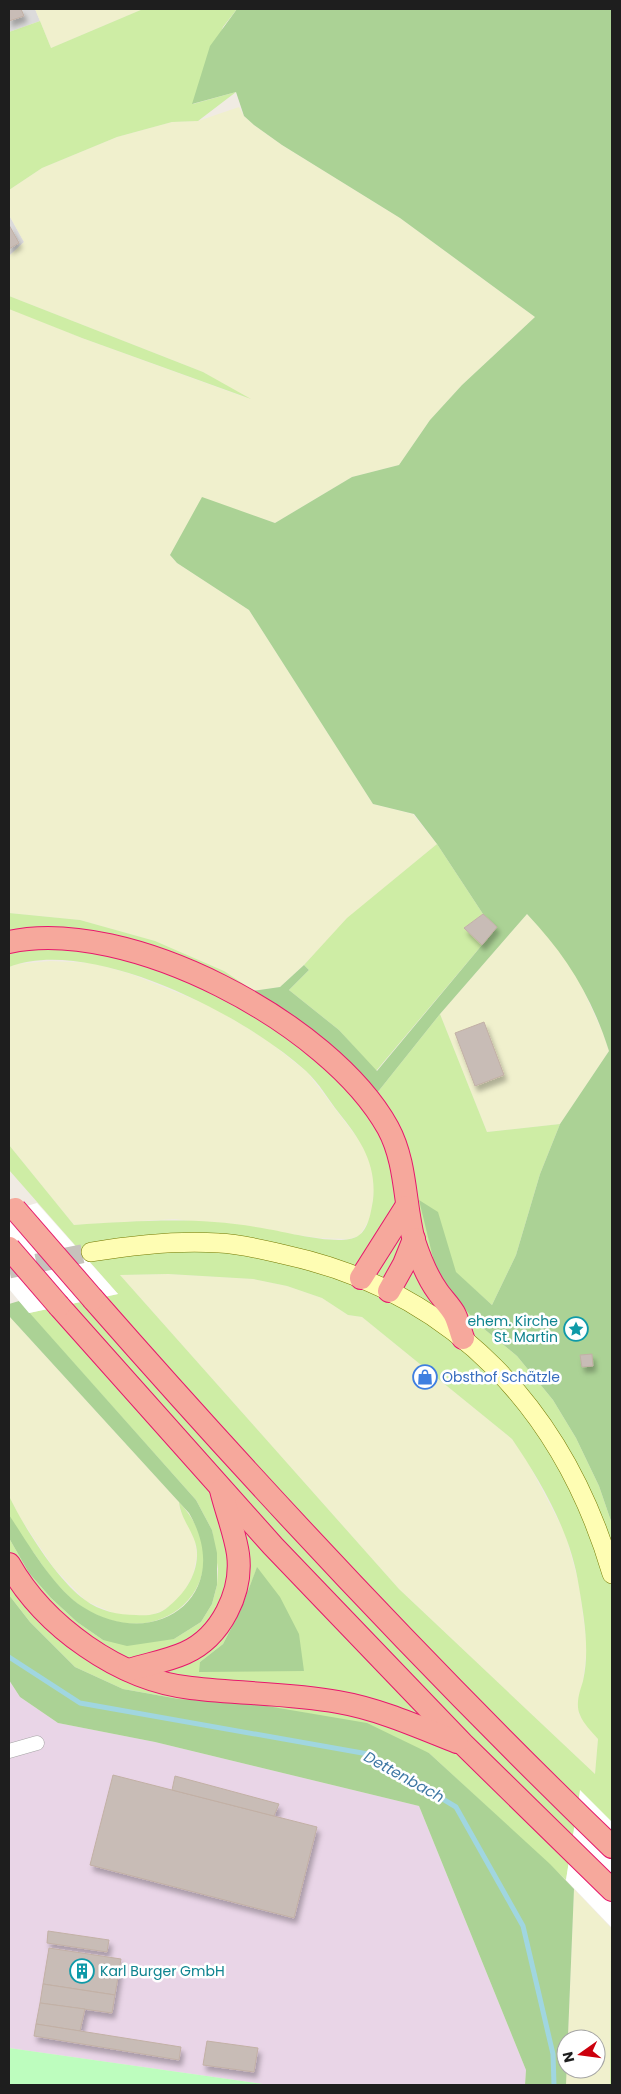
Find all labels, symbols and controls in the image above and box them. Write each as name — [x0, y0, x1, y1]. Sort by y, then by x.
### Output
place label: ehem. Kirche St. Martin — [467, 1311, 558, 1347]
place icon: ehem. Kirche St. Martin — [563, 1316, 589, 1342]
shop icon: Obsthof Schätzle — [412, 1364, 438, 1390]
place label: Obsthof Schätzle — [442, 1367, 560, 1387]
water label: Dettenbach — [360, 1746, 448, 1807]
building icon: Karl Burger GmbH — [69, 1958, 95, 1984]
place label: Karl Burger GmbH — [100, 1961, 225, 1981]
north arrow — [556, 2029, 606, 2079]
text: N — [557, 2050, 579, 2065]

